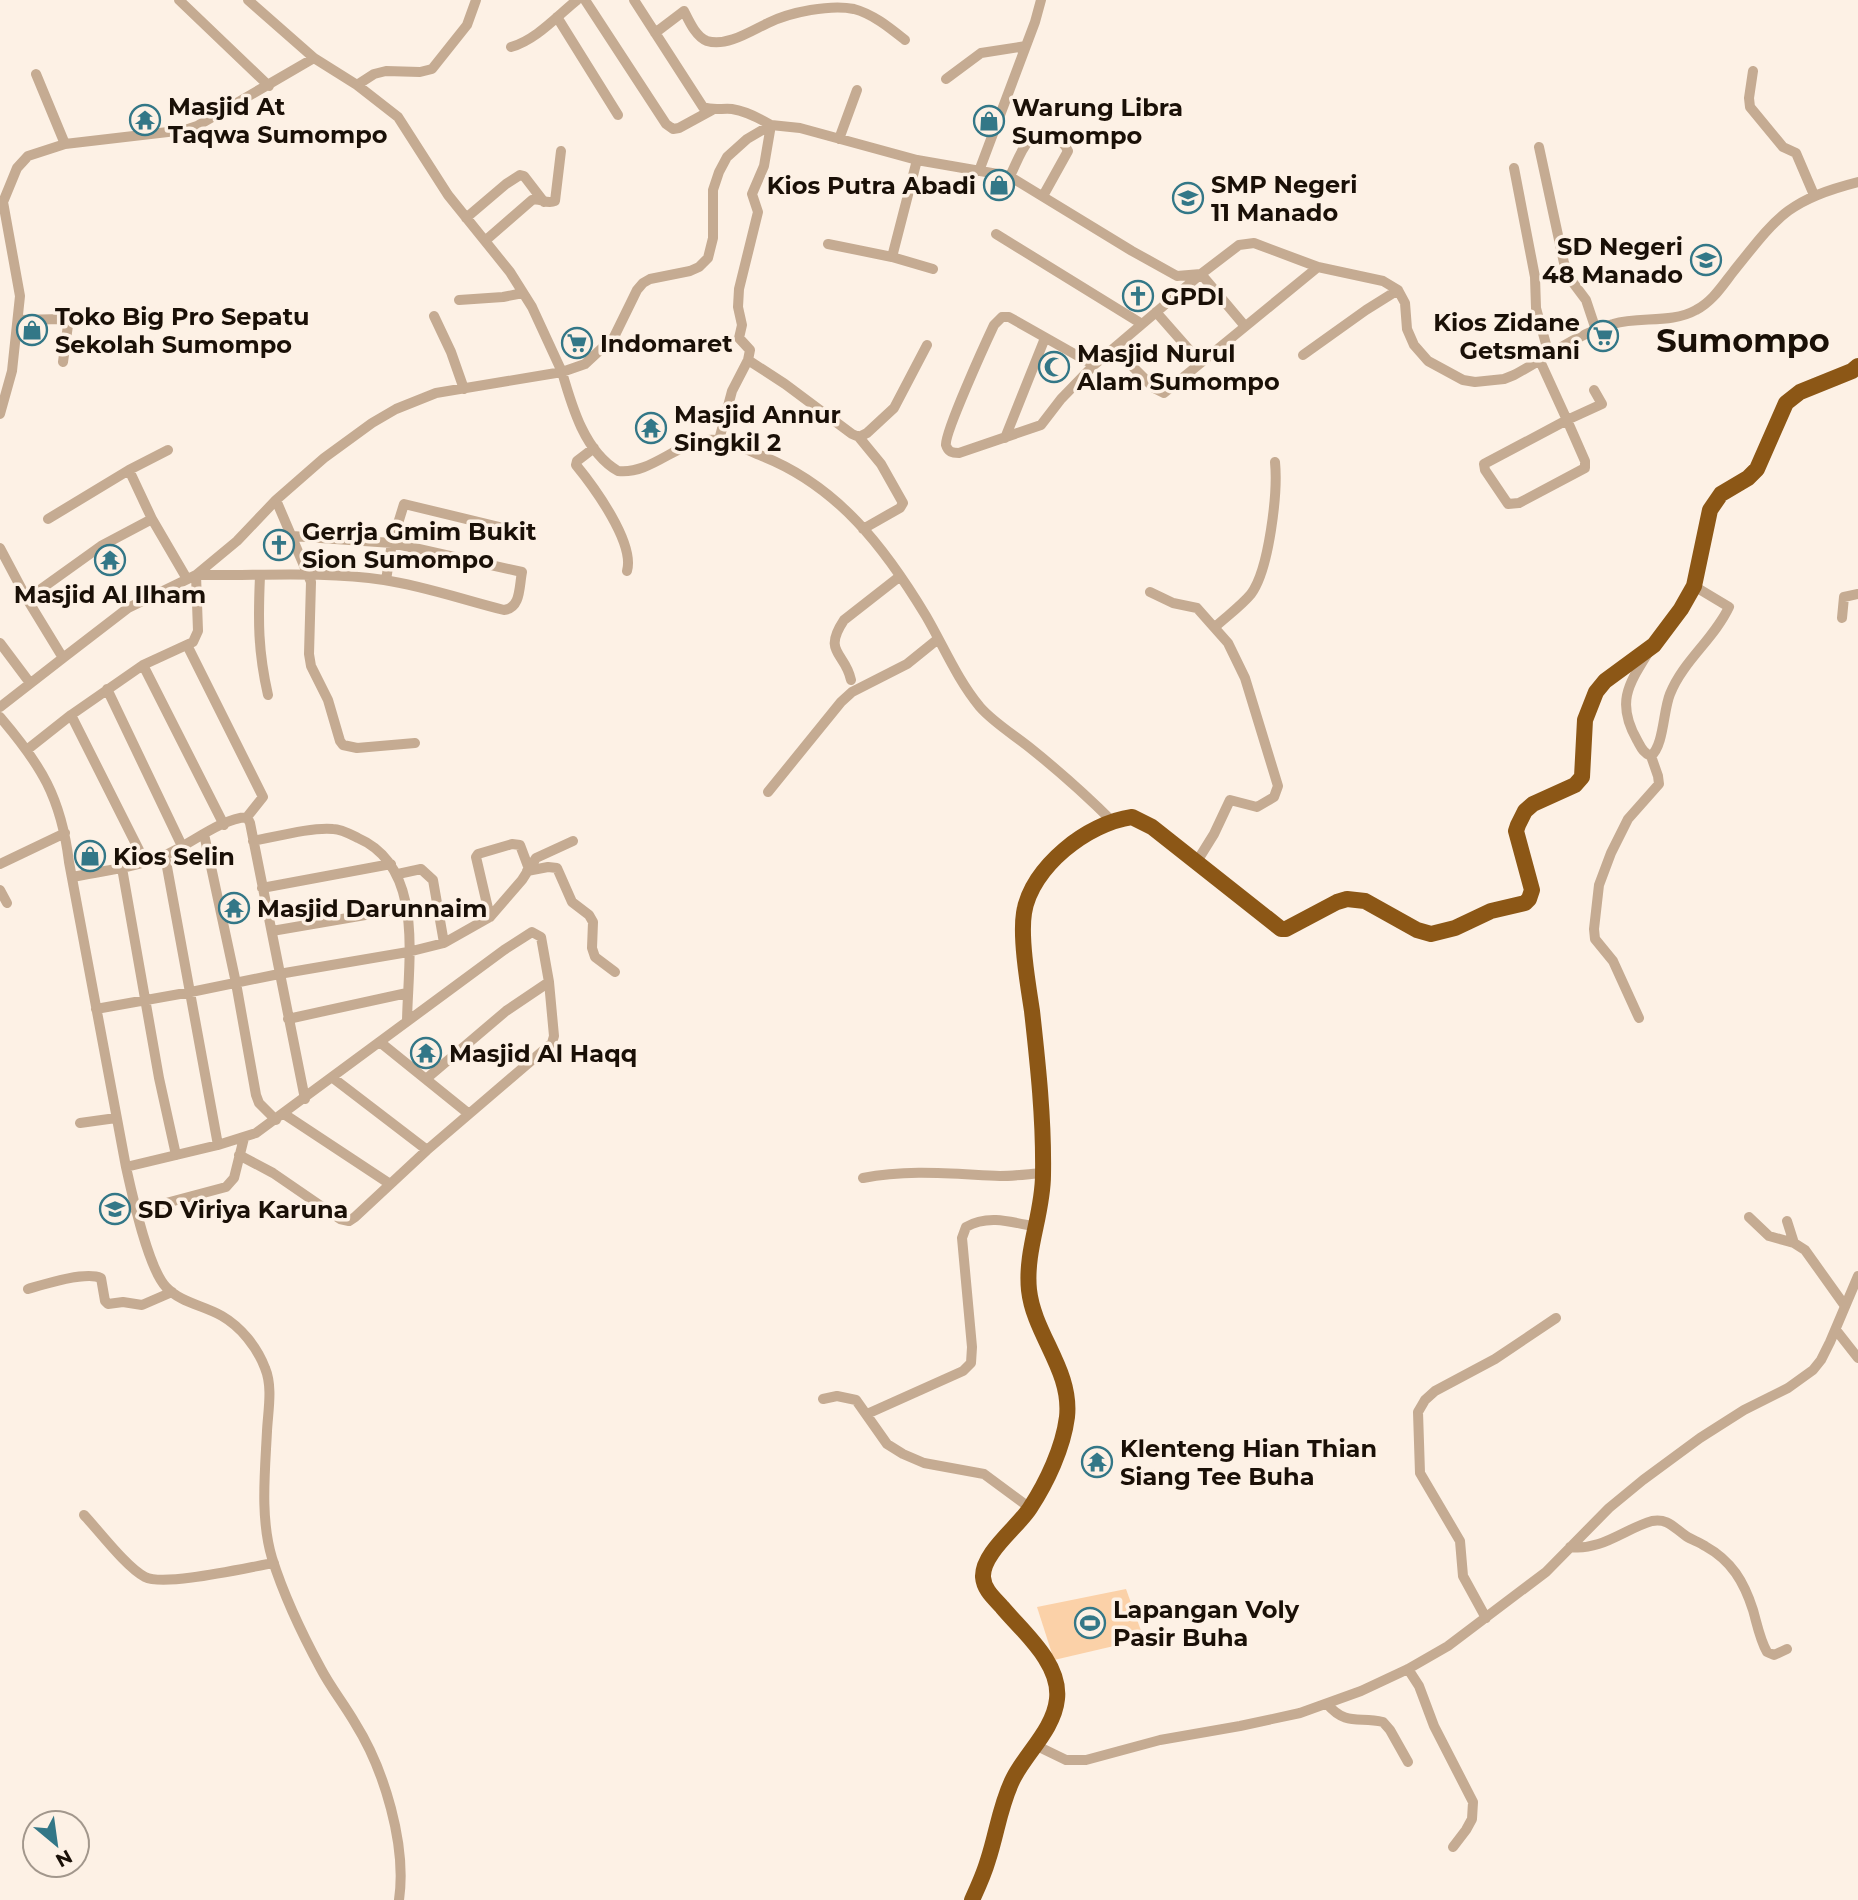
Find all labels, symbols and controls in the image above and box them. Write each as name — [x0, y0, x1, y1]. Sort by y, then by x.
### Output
place label: Masjid At Taqwa Sumompo — [168, 92, 387, 149]
place label: Warung Libra Sumompo — [1012, 93, 1183, 150]
temple icon: Masjid At Taqwa Sumompo — [128, 103, 162, 137]
shop icon: Warung Libra Sumompo — [972, 104, 1006, 138]
shop icon: Kios Putra Abadi — [982, 168, 1016, 202]
place label: SMP Negeri 11 Manado — [1211, 170, 1358, 227]
place label: Kios Putra Abadi — [767, 171, 976, 200]
school or university icon: SMP Negeri 11 Manado — [1171, 181, 1205, 215]
place label: SD Negeri 48 Manado — [1542, 232, 1683, 289]
school or university icon: SD Negeri 48 Manado — [1689, 243, 1723, 277]
church icon: GPDI — [1121, 279, 1155, 313]
place label: GPDI — [1161, 282, 1225, 311]
place label: Toko Big Pro Sepatu Sekolah Sumompo — [55, 302, 310, 359]
place label: Kios Zidane Getsmani — [1433, 308, 1580, 365]
shop icon: Toko Big Pro Sepatu Sekolah Sumompo — [15, 313, 49, 347]
supermarket icon: Kios Zidane Getsmani — [1586, 319, 1620, 353]
district label: Sumompo — [1656, 321, 1830, 360]
supermarket icon: Indomaret — [560, 326, 594, 360]
place label: Indomaret — [600, 329, 733, 358]
place label: Masjid Nurul Alam Sumompo — [1076, 339, 1280, 396]
mosque icon: Masjid Nurul Alam Sumompo — [1037, 350, 1071, 384]
place label: Masjid Annur Singkil 2 — [674, 400, 841, 457]
temple icon: Masjid Annur Singkil 2 — [634, 411, 668, 445]
place label: Gerrja Gmim Bukit Sion Sumompo — [302, 517, 537, 574]
church icon: Gerrja Gmim Bukit Sion Sumompo — [262, 528, 296, 562]
temple icon: Masjid Al Ilham — [93, 543, 127, 577]
place label: Masjid Al Ilham — [14, 580, 206, 609]
shop icon: Kios Selin — [73, 839, 107, 873]
place label: Kios Selin — [113, 842, 235, 871]
temple icon: Masjid Darunnaim — [217, 891, 251, 925]
place label: Masjid Darunnaim — [257, 894, 487, 923]
temple icon: Masjid Al Haqq — [409, 1036, 443, 1070]
place label: Masjid Al Haqq — [449, 1039, 637, 1068]
school or university icon: SD Viriya Karuna — [98, 1192, 132, 1226]
place label: SD Viriya Karuna — [138, 1195, 348, 1224]
place label: Klenteng Hian Thian Siang Tee Buha — [1120, 1434, 1377, 1491]
temple icon: Klenteng Hian Thian Siang Tee Buha — [1080, 1445, 1114, 1479]
place label: Lapangan Voly Pasir Buha — [1113, 1595, 1300, 1652]
sports icon: Lapangan Voly Pasir Buha — [1073, 1606, 1107, 1640]
north arrow — [21, 1809, 91, 1879]
text: N — [52, 1845, 76, 1872]

